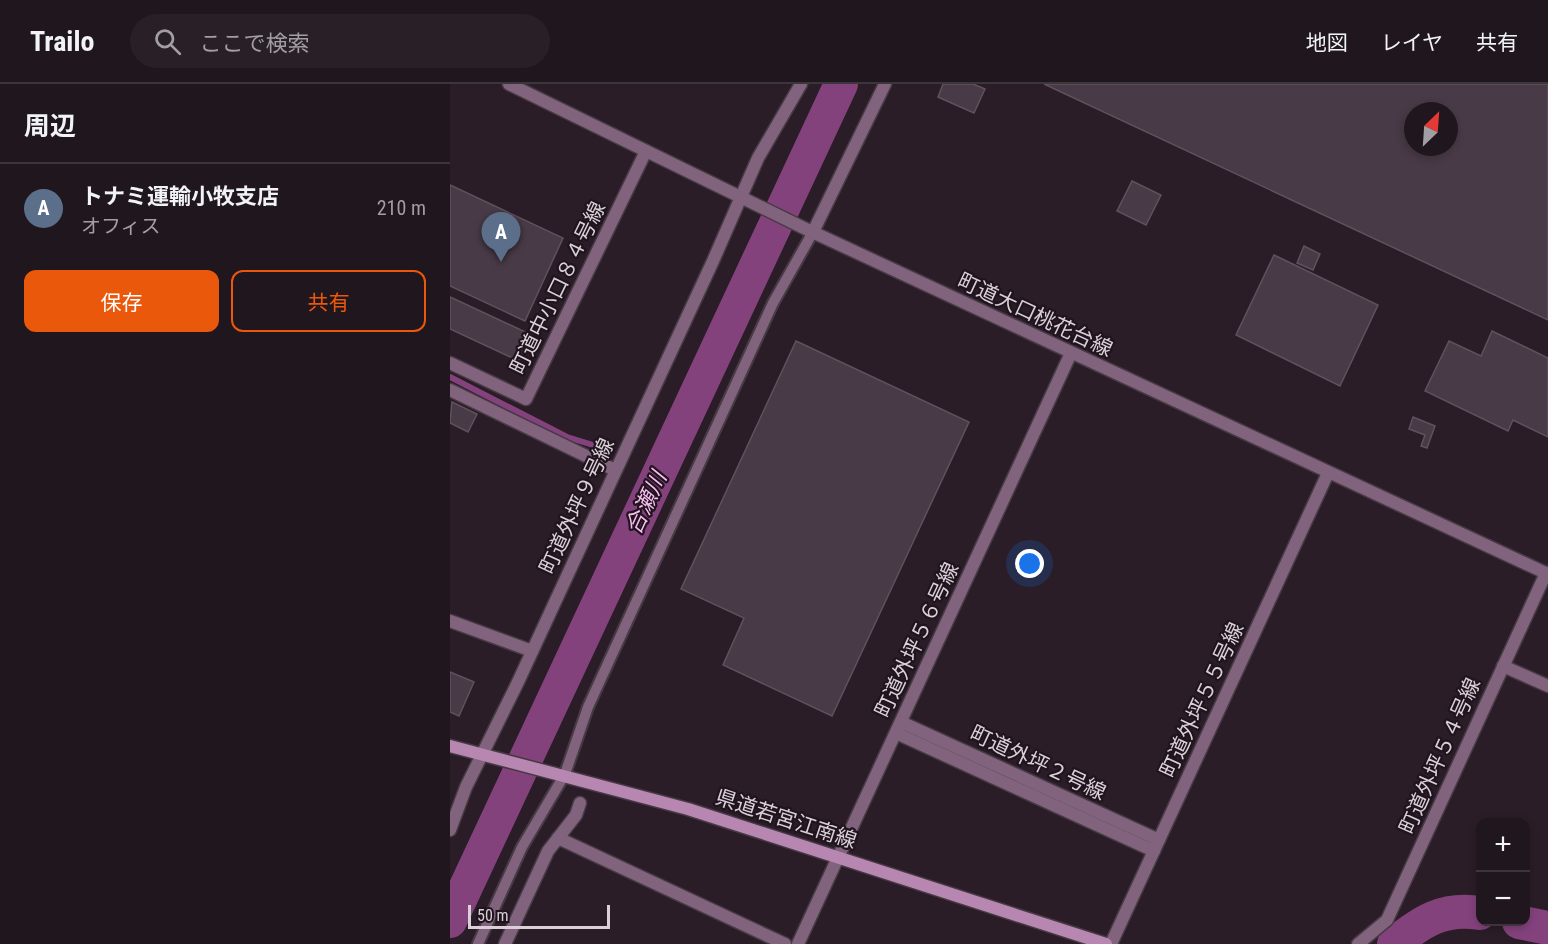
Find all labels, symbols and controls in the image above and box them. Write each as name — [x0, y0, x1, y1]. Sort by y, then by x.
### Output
search box — [130, 14, 550, 68]
text: Trailo — [30, 25, 94, 58]
icon: search — [151, 25, 184, 58]
text: ここで検索 — [199, 31, 309, 56]
text: 地図 — [1306, 31, 1348, 55]
text: レイヤ — [1381, 31, 1443, 55]
text: 共有 — [1476, 31, 1518, 55]
north arrow — [1404, 102, 1458, 156]
text: 周辺 — [24, 111, 76, 141]
text: トナミ運輸小牧支店 — [81, 184, 279, 209]
text: A — [38, 196, 49, 220]
text: 210 m — [377, 196, 426, 220]
street label: 町道中小口８４号線 — [506, 198, 610, 378]
pin: A — [482, 212, 520, 262]
text: オフィス — [81, 214, 161, 238]
street label: 町道大口桃花台線 — [954, 269, 1116, 361]
button: 保存 — [24, 270, 219, 332]
button: 共有 — [231, 270, 426, 332]
street label: 町道外坪９号線 — [535, 434, 619, 578]
water label: 合瀬川 — [621, 466, 672, 538]
your location — [1015, 549, 1044, 578]
street label: 町道外坪５６号線 — [871, 559, 963, 721]
street label: 町道外坪５５号線 — [1156, 619, 1248, 781]
street label: 町道外坪５４号線 — [1395, 674, 1485, 838]
street label: 町道外坪２号線 — [966, 721, 1110, 805]
street label: 県道若宮江南線 — [712, 785, 860, 853]
map controls — [1476, 818, 1530, 926]
button: + — [1476, 818, 1530, 872]
button: − — [1476, 872, 1530, 926]
scale bar — [468, 902, 610, 930]
text: 50 m — [477, 906, 509, 925]

